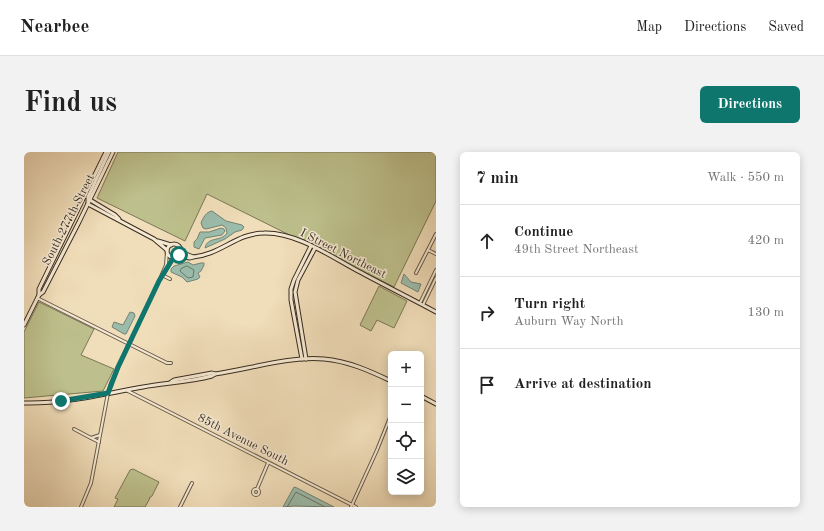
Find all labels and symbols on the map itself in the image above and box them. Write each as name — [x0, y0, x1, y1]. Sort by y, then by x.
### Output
street label: South 277th Street — [41, 172, 97, 268]
street label: I Street Northeast — [298, 227, 388, 281]
route start — [170, 246, 188, 264]
route end — [52, 392, 70, 410]
street label: 85th Avenue South — [196, 411, 291, 468]

